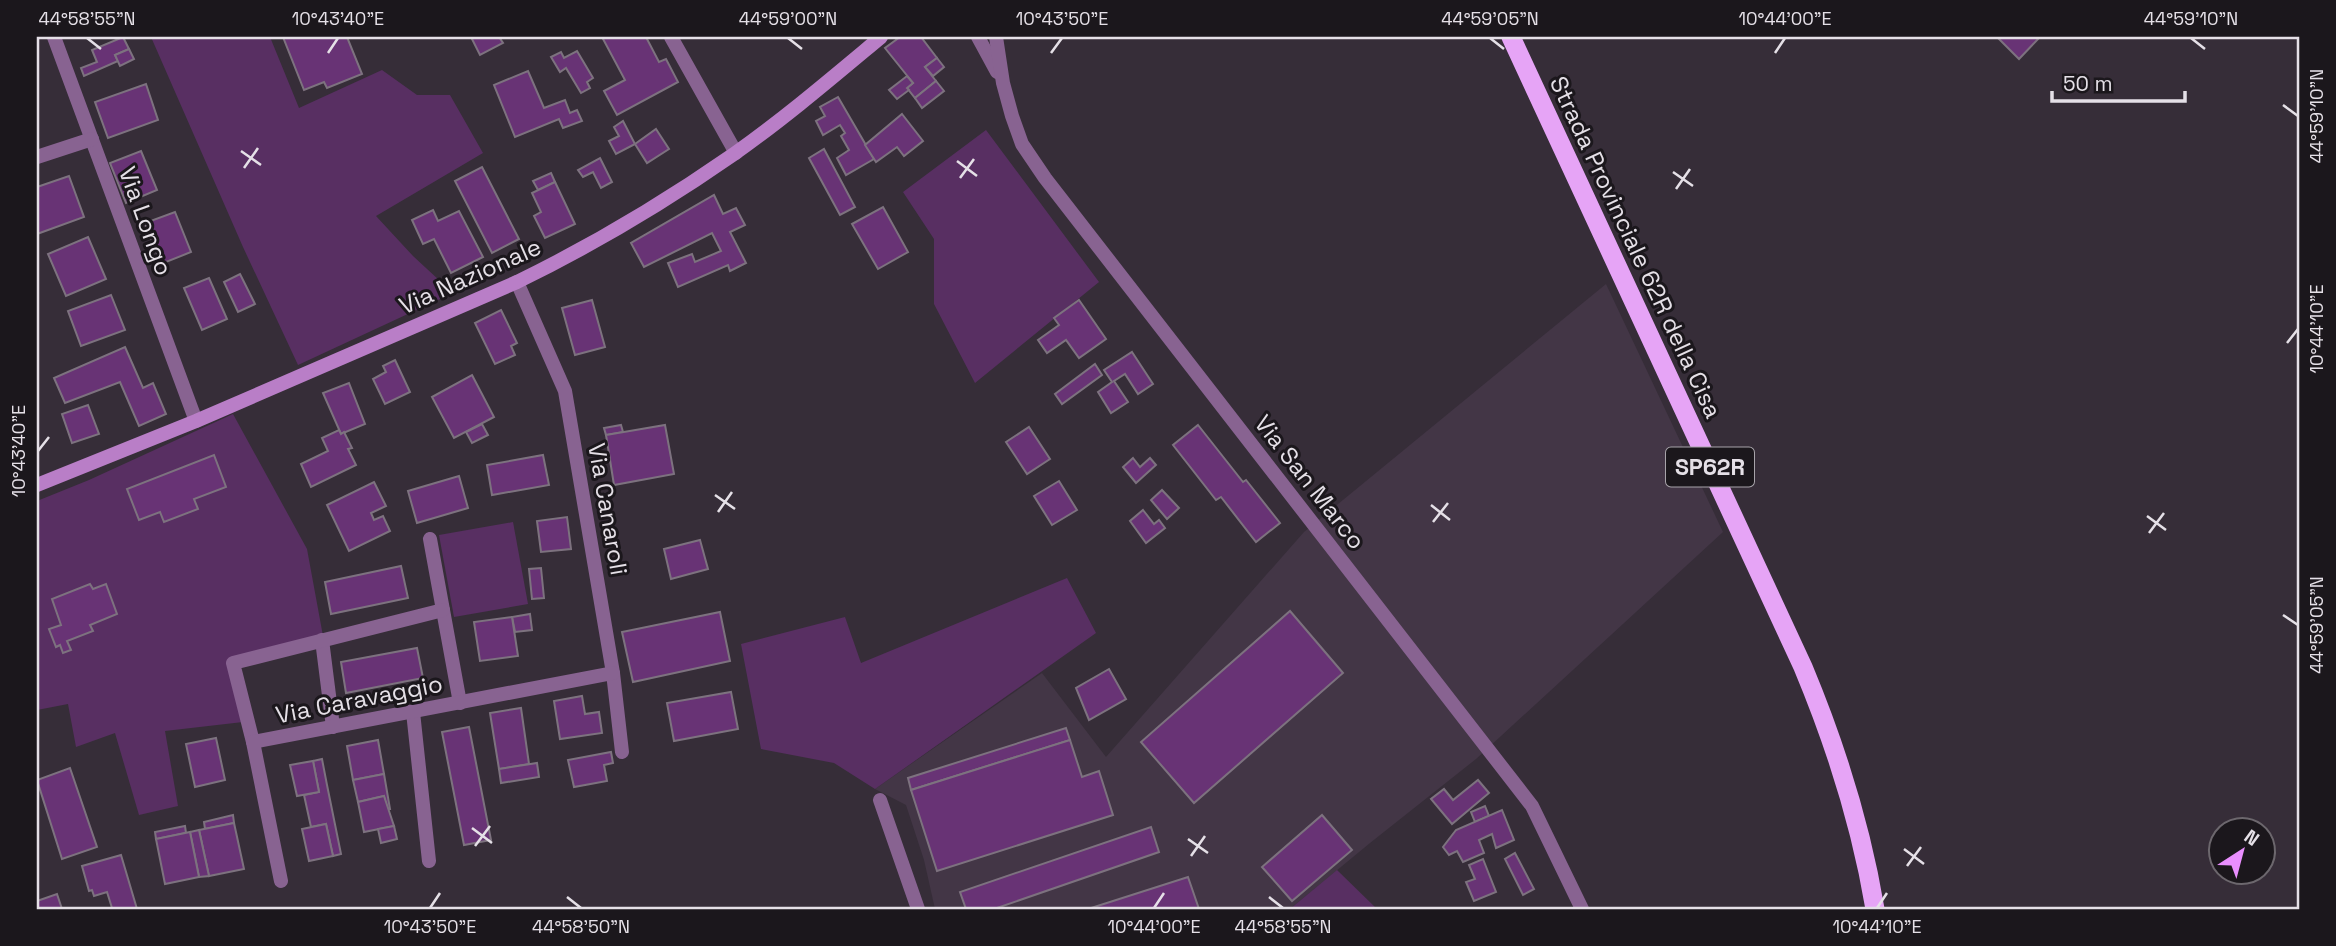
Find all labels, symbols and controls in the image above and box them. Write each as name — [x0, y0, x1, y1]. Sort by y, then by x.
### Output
text: 44°58'55"N — [38, 7, 136, 30]
text: 10°43'40"E — [292, 7, 384, 30]
text: 44°59'00"N — [739, 7, 837, 30]
text: 10°43'50"E — [1016, 7, 1108, 30]
text: 44°59'05"N — [1441, 7, 1539, 30]
text: 10°44'00"E — [1738, 7, 1832, 30]
text: 44°59'10"N — [2144, 7, 2238, 30]
scale bar — [2052, 60, 2186, 104]
text: 44°59'10"N — [2305, 69, 2328, 163]
text: 50 m — [2063, 70, 2113, 97]
street label: Strada Provinciale 62R della Cisa — [1543, 71, 1729, 423]
street label: Via Longo — [112, 162, 180, 280]
street label: Via Nazionale — [394, 231, 546, 321]
text: 10°44'10"E — [2305, 284, 2328, 374]
text: 10°43'40"E — [7, 405, 30, 497]
street label: Via San Marco — [1248, 408, 1372, 556]
street label: Via Canaroli — [581, 441, 635, 577]
road number: SP62R — [1666, 447, 1754, 486]
text: 44°59'05"N — [2305, 576, 2328, 674]
street label: Via Caravaggio — [273, 668, 445, 730]
north arrow — [2206, 816, 2276, 886]
text: N — [2239, 824, 2264, 852]
text: 10°43'50"E — [384, 915, 476, 938]
text: 44°58'50"N — [532, 915, 630, 938]
text: 10°44'00"E — [1107, 915, 1201, 938]
text: 44°58'55"N — [1234, 915, 1332, 938]
text: 10°44'10"E — [1832, 915, 1922, 938]

